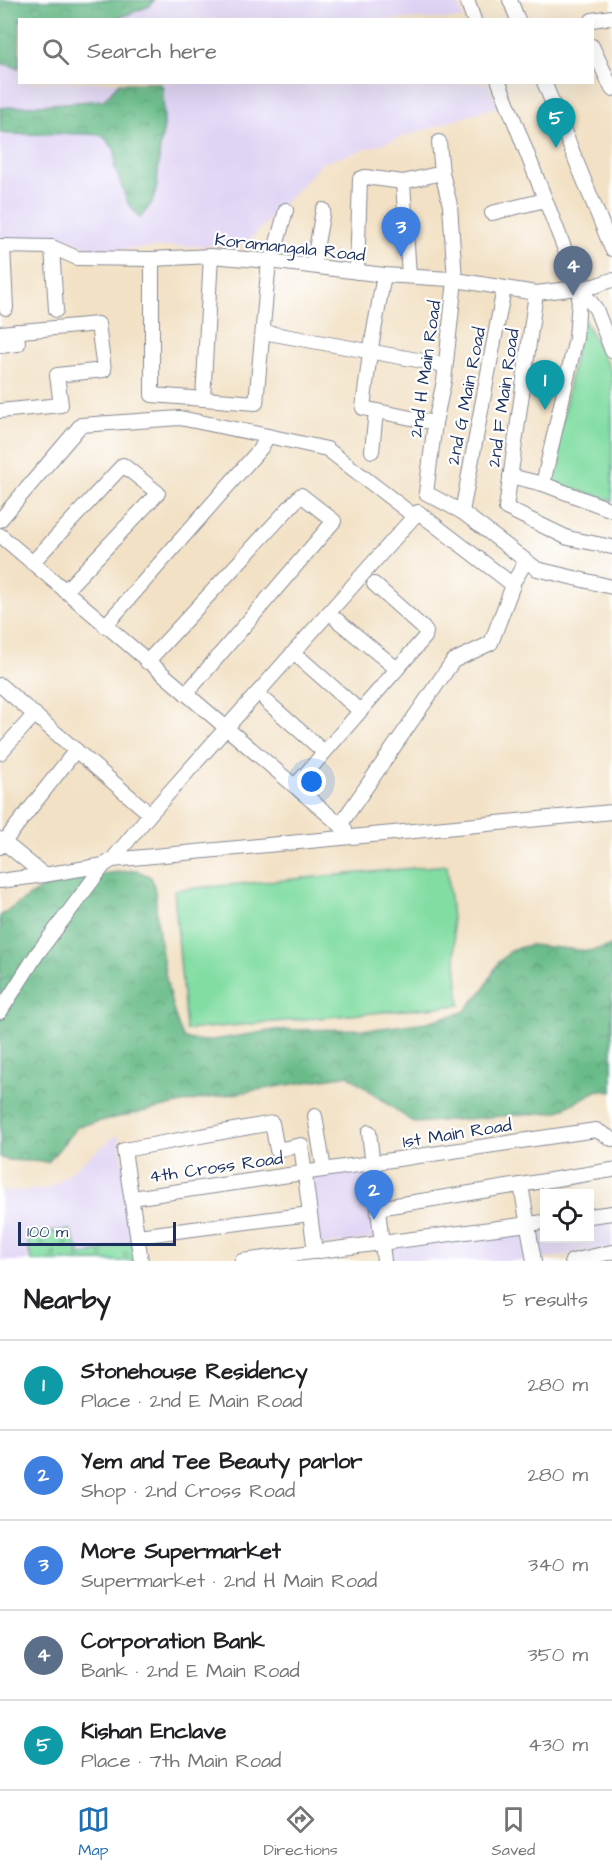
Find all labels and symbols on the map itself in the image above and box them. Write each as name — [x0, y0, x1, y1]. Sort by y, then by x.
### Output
pin: 5 — [536, 98, 576, 148]
pin: 3 — [382, 208, 420, 257]
street label: Koramangala Road — [213, 227, 366, 269]
pin: 4 — [554, 246, 592, 296]
street label: 2nd H Main Road — [404, 299, 447, 439]
street label: 2nd G Main Road — [441, 325, 492, 467]
street label: 2nd F Main Road — [481, 327, 526, 469]
pin: 1 — [526, 360, 564, 410]
your location — [297, 767, 326, 796]
street label: 1st Main Road — [401, 1113, 513, 1154]
street label: 4th Cross Road — [147, 1146, 285, 1189]
pin: 2 — [354, 1170, 394, 1220]
scale bar — [18, 1219, 176, 1246]

